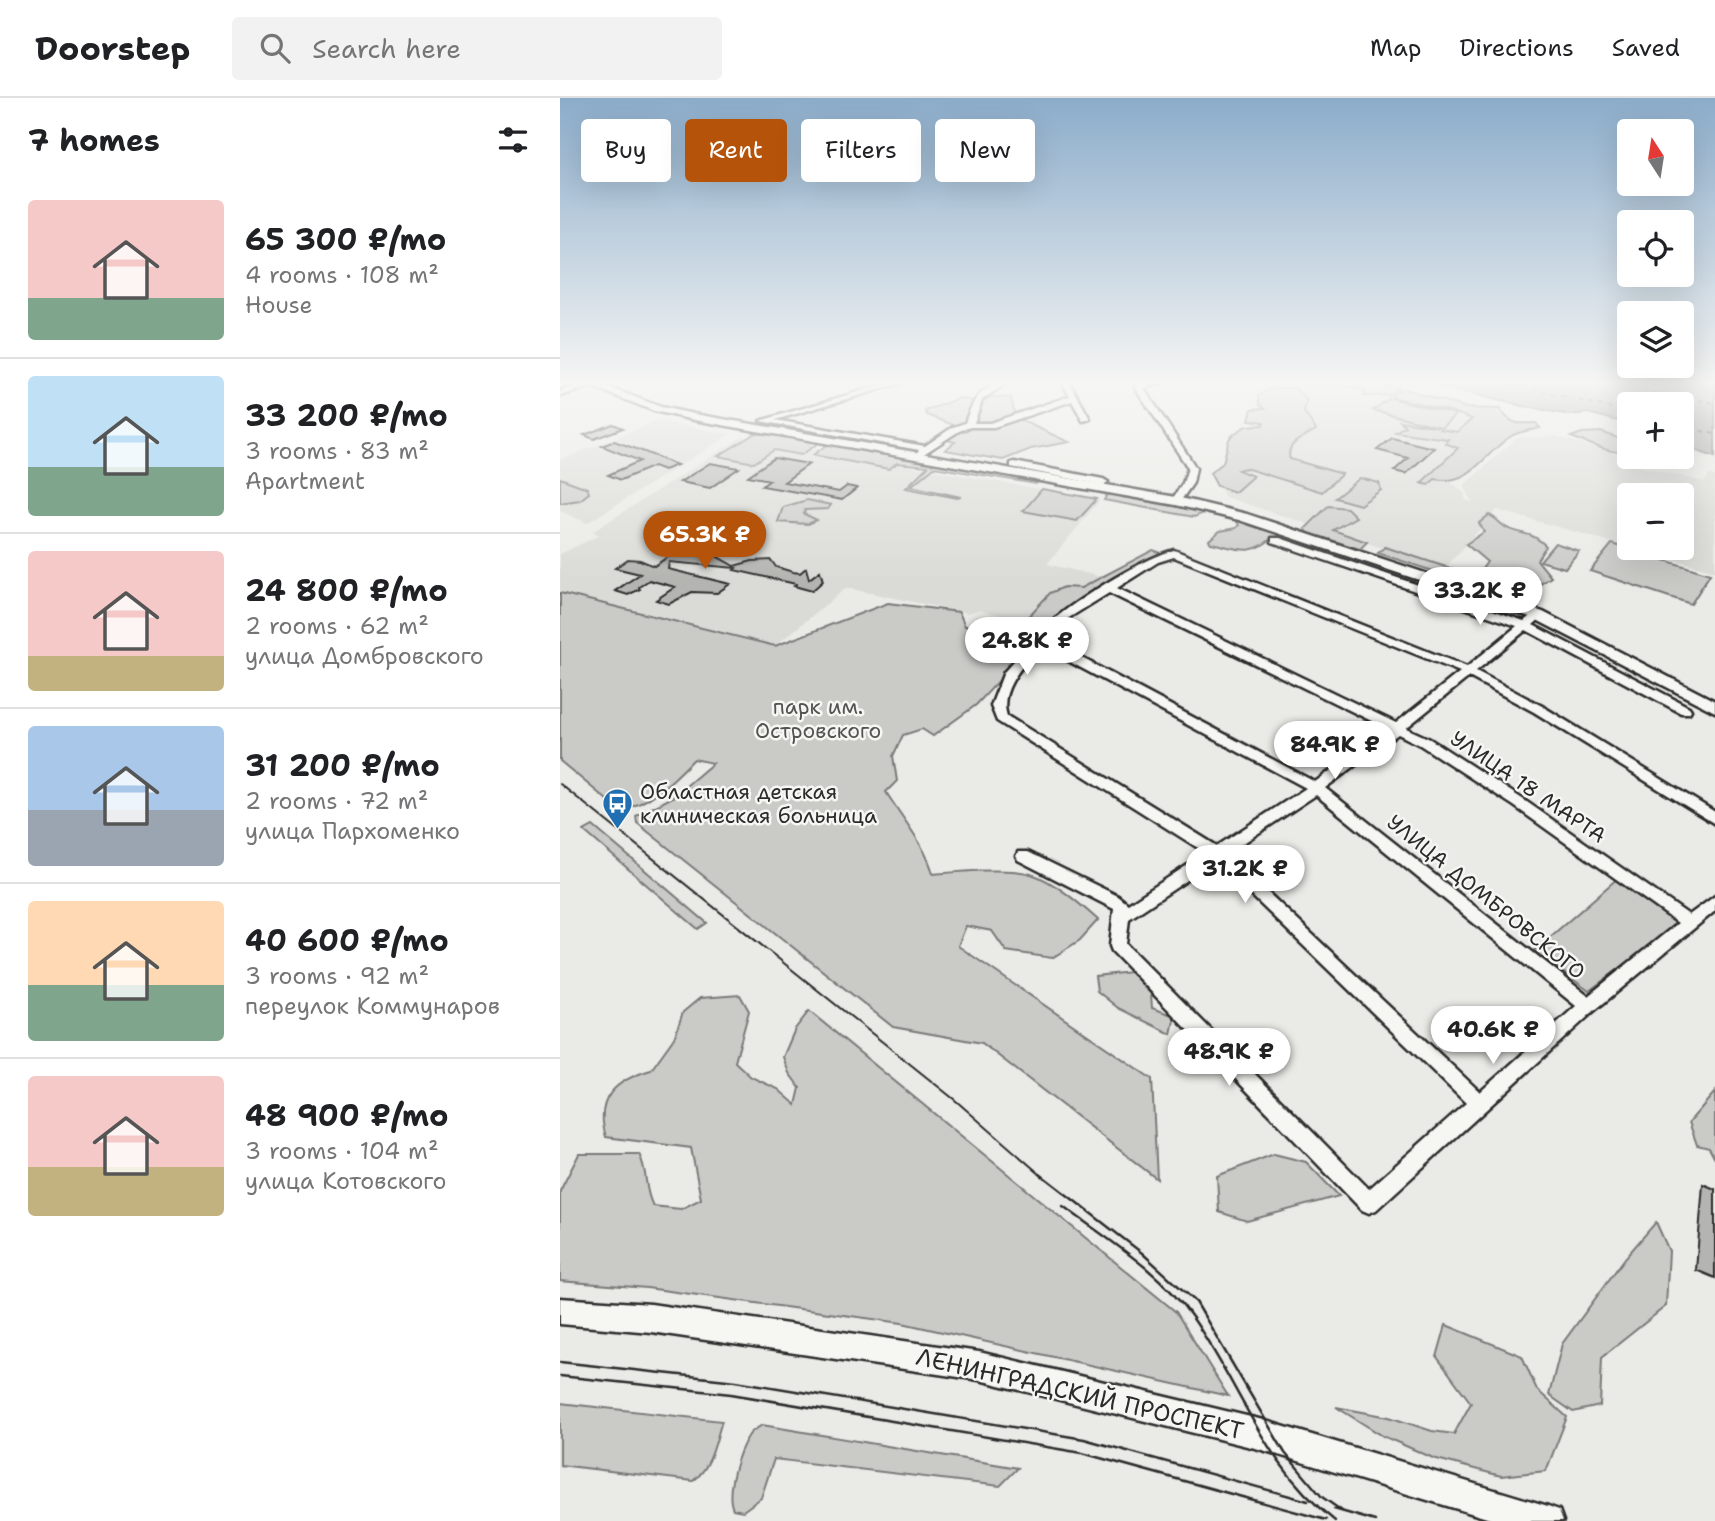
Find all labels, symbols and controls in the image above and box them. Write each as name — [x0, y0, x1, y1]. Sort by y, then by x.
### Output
search box — [232, 17, 722, 80]
text: Doorstep — [35, 26, 190, 71]
icon: search — [256, 29, 294, 67]
text: Search here — [312, 31, 461, 66]
text: Map — [1370, 32, 1421, 64]
text: Directions — [1459, 32, 1574, 64]
text: Saved — [1612, 32, 1680, 64]
chip: Buy — [581, 119, 671, 182]
chip: Rent — [685, 119, 787, 182]
chip: Filters — [801, 119, 921, 182]
chip: New — [935, 119, 1035, 182]
north arrow — [1617, 119, 1694, 196]
map controls — [1617, 119, 1694, 560]
text: 7 homes — [28, 120, 160, 161]
icon: filters — [494, 121, 532, 159]
button: locate — [1617, 210, 1694, 287]
text: 65 300 ₽/mo — [245, 219, 446, 260]
icon: home — [84, 228, 168, 312]
text: 4 rooms · 108 m² — [245, 260, 439, 290]
text: House — [245, 290, 313, 320]
button: layers — [1617, 301, 1694, 378]
button: + — [1617, 392, 1694, 469]
text: 33 200 ₽/mo — [245, 395, 448, 436]
icon: home — [84, 404, 168, 488]
text: 3 rooms · 83 m² — [245, 436, 429, 466]
text: Apartment — [245, 466, 365, 496]
button: − — [1617, 483, 1694, 560]
pin: 65.3K ₽ — [640, 512, 770, 571]
text: 65.3K ₽ — [659, 519, 751, 549]
pin: 33.2K ₽ — [1415, 568, 1545, 627]
text: 24 800 ₽/mo — [245, 570, 448, 611]
text: 33.2K ₽ — [1433, 575, 1527, 605]
icon: home — [84, 579, 168, 663]
text: 2 rooms · 62 m² — [245, 611, 429, 641]
pin: 24.8K ₽ — [962, 618, 1092, 677]
text: 24.8K ₽ — [981, 625, 1073, 655]
text: улица Домбровского — [245, 641, 484, 671]
park label: парк им. Островского — [755, 693, 881, 745]
pin: 84.9K ₽ — [1270, 722, 1400, 781]
street label: УЛИЦА 18 МАРТА — [1445, 725, 1611, 849]
text: 84.9K ₽ — [1290, 729, 1380, 759]
text: 31 200 ₽/mo — [245, 745, 440, 786]
icon: home — [84, 754, 168, 838]
place label: Областная детская клиническая больница — [640, 778, 877, 830]
text: 2 rooms · 72 m² — [245, 786, 428, 816]
bus stop icon: Областная детская клиническая больница — [600, 787, 634, 831]
street label: УЛИЦА ДОМБРОВСКОГО — [1381, 808, 1591, 986]
text: улица Пархоменко — [245, 816, 460, 846]
pin: 31.2K ₽ — [1180, 846, 1310, 905]
text: 31.2K ₽ — [1202, 853, 1288, 883]
text: 40 600 ₽/mo — [245, 920, 449, 961]
icon: home — [84, 929, 168, 1013]
text: 3 rooms · 92 m² — [245, 961, 429, 991]
text: переулок Коммунаров — [245, 991, 500, 1021]
pin: 40.6K ₽ — [1428, 1006, 1558, 1066]
text: 40.6K ₽ — [1447, 1014, 1539, 1044]
pin: 48.9K ₽ — [1164, 1028, 1294, 1088]
text: 48.9K ₽ — [1184, 1036, 1274, 1066]
text: 48 900 ₽/mo — [245, 1095, 449, 1136]
icon: home — [84, 1104, 168, 1188]
text: 3 rooms · 104 m² — [245, 1136, 438, 1166]
text: улица Котовского — [245, 1166, 446, 1196]
street label: ЛЕНИНГРАДСКИЙ ПРОСПЕКТ — [913, 1341, 1247, 1447]

